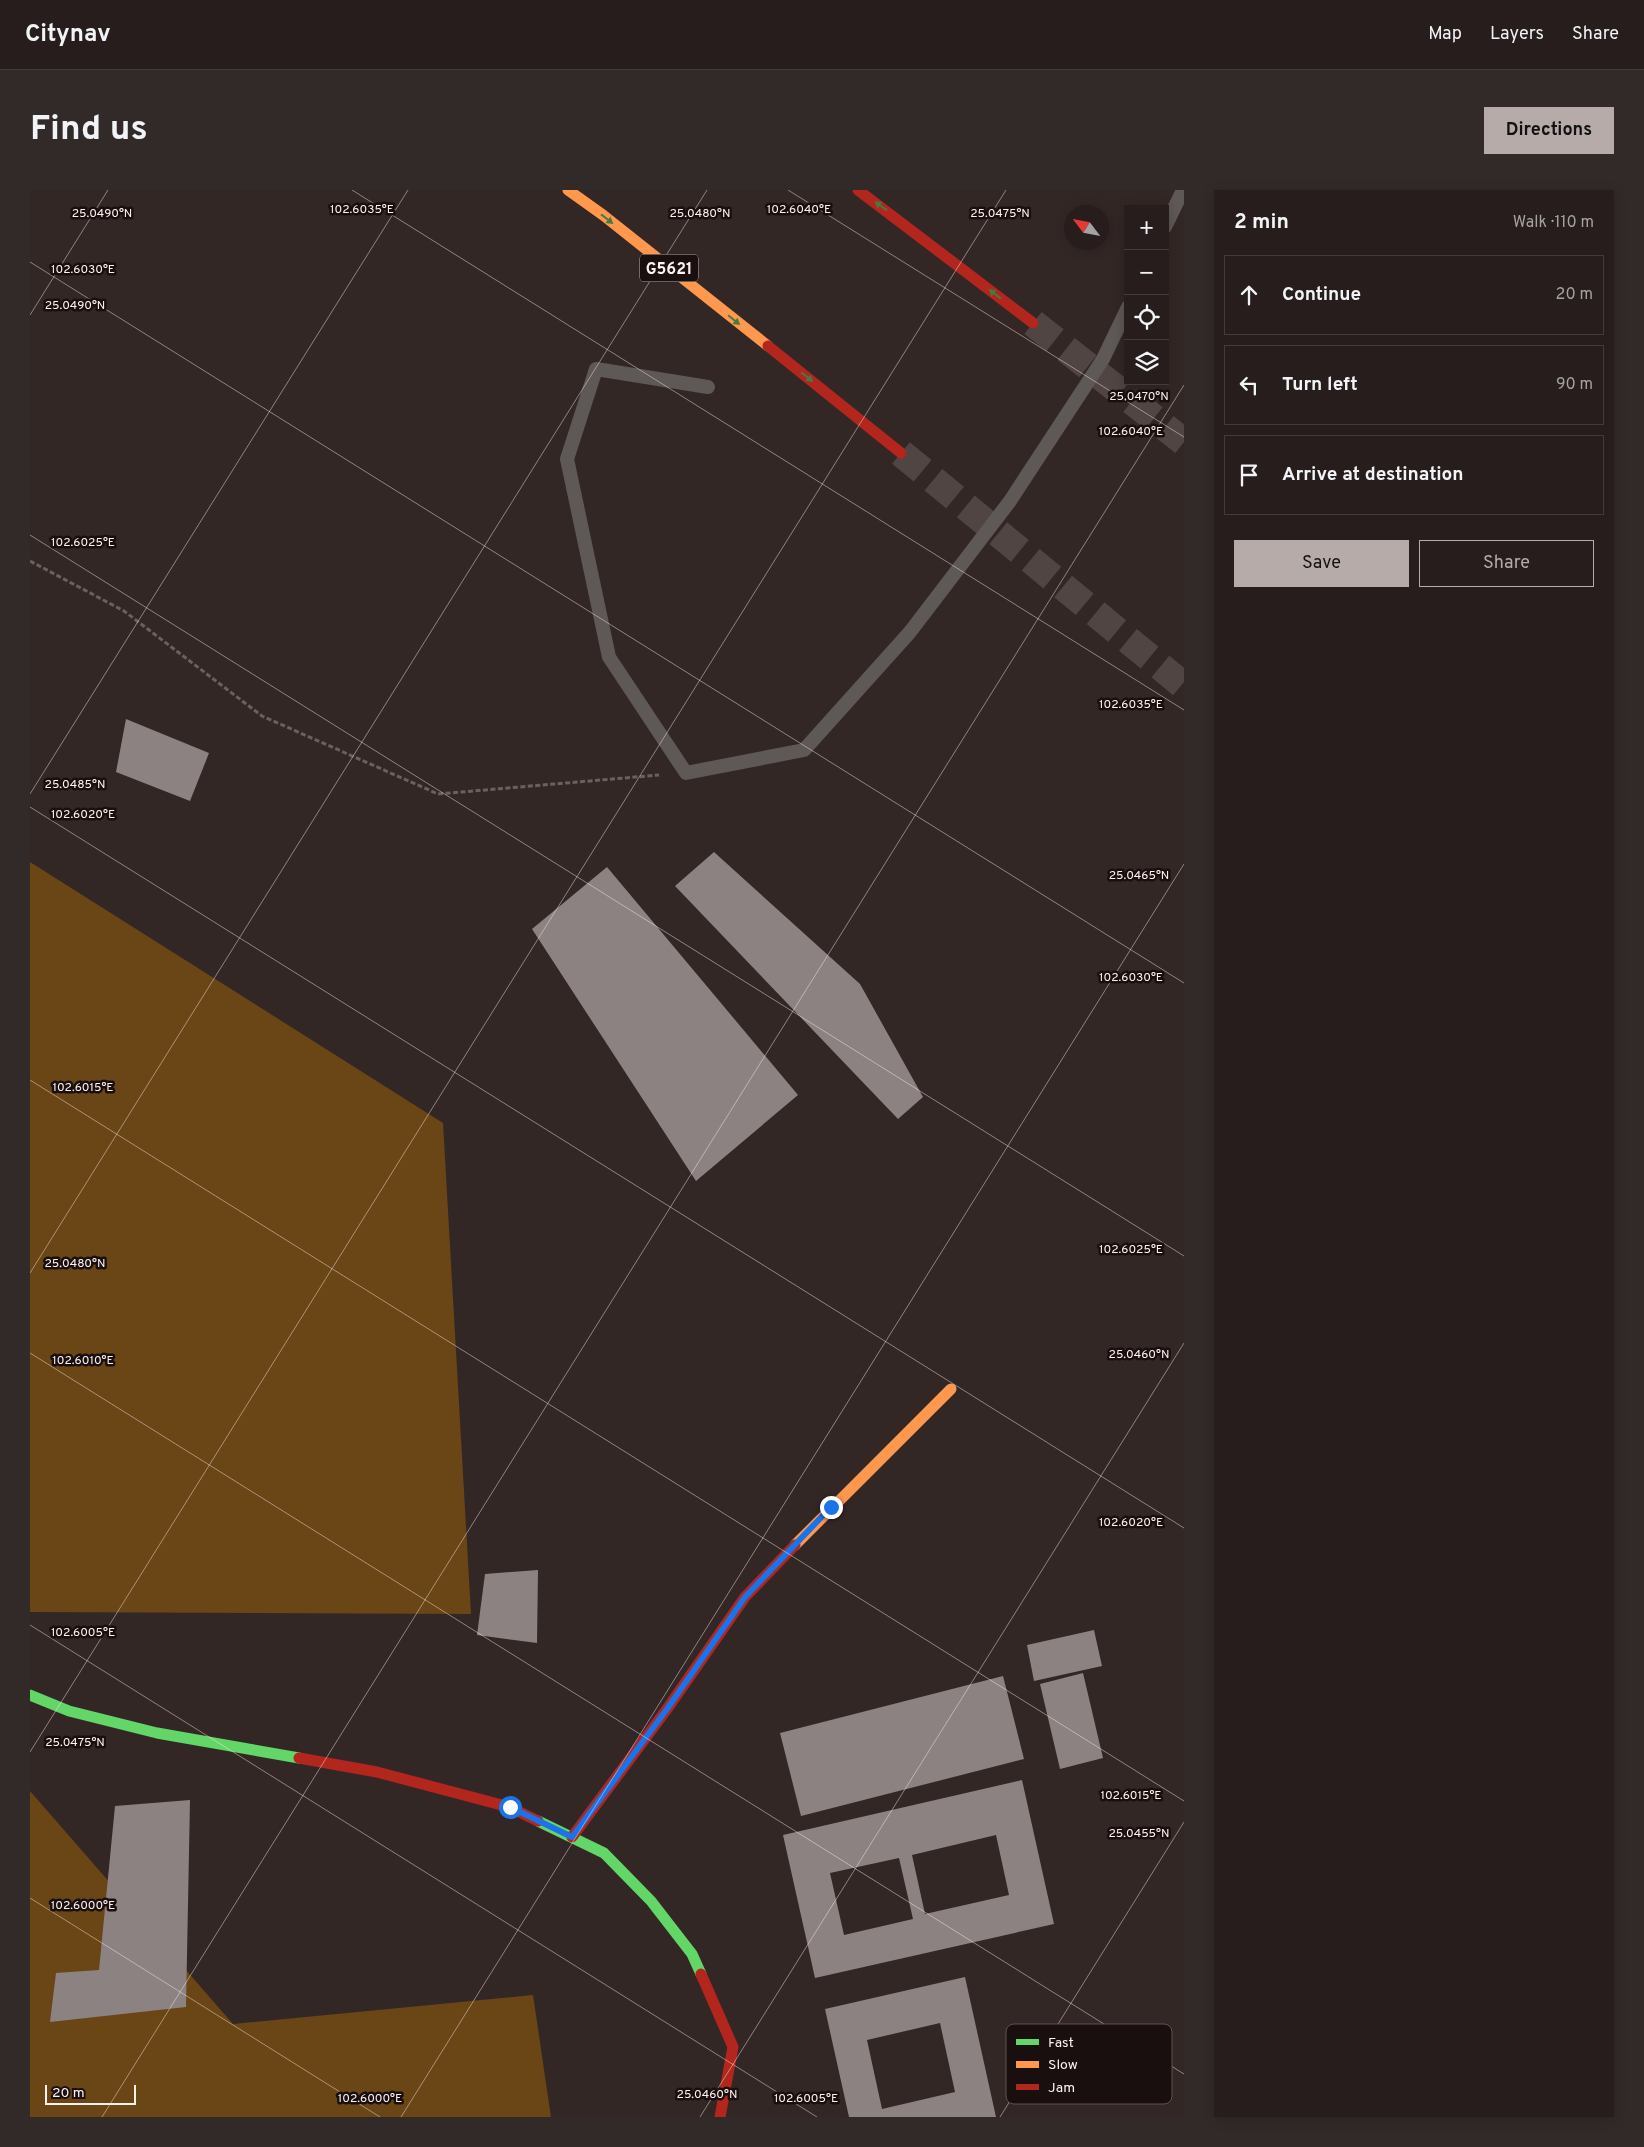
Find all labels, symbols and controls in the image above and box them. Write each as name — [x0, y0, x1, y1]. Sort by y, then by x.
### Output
text: Citynav — [25, 20, 111, 50]
text: Map — [1428, 23, 1462, 46]
text: Layers — [1490, 23, 1544, 46]
text: Share — [1572, 23, 1619, 46]
button: Directions — [1484, 107, 1614, 154]
text: Find us — [30, 108, 148, 152]
one-way arrow — [875, 201, 888, 212]
text: 102.6035°E — [330, 202, 394, 218]
text: 102.6040°E — [767, 202, 831, 218]
north arrow — [1064, 205, 1109, 250]
map controls — [1124, 205, 1169, 385]
button: + — [1124, 205, 1169, 250]
text: 25.0490°N — [72, 206, 132, 222]
text: 25.0480°N — [670, 206, 730, 222]
text: 25.0475°N — [970, 206, 1030, 222]
text: 2 min — [1234, 209, 1289, 236]
one-way arrow — [600, 213, 613, 224]
text: Walk · 110 m — [1513, 213, 1594, 233]
button: − — [1124, 250, 1169, 295]
road number: G5621 — [640, 254, 698, 282]
text: 102.6030°E — [51, 262, 115, 278]
icon: ahead — [1235, 281, 1263, 309]
text: Continue — [1282, 283, 1361, 307]
text: 20 m — [1556, 285, 1593, 305]
one-way arrow — [988, 288, 1001, 299]
button: locate — [1124, 295, 1169, 340]
text: 25.0490°N — [45, 298, 105, 314]
one-way arrow — [727, 314, 740, 325]
button: layers — [1124, 340, 1169, 385]
icon: left — [1235, 371, 1263, 399]
one-way arrow — [800, 372, 813, 383]
text: Turn left — [1282, 373, 1358, 397]
text: 90 m — [1556, 375, 1593, 395]
text: 25.0470°N — [1109, 389, 1169, 405]
text: 102.6040°E — [1099, 424, 1163, 440]
icon: arrive — [1235, 461, 1263, 489]
text: Arrive at destination — [1282, 463, 1463, 487]
text: 102.6025°E — [51, 535, 115, 551]
button: Save — [1234, 540, 1409, 587]
button: Share — [1419, 540, 1594, 587]
text: 102.6035°E — [1099, 697, 1163, 713]
text: 25.0485°N — [45, 777, 105, 793]
text: 102.6020°E — [51, 807, 115, 823]
text: 25.0465°N — [1109, 868, 1169, 884]
text: 102.6030°E — [1099, 970, 1163, 986]
text: 102.6015°E — [52, 1080, 114, 1096]
text: 102.6025°E — [1099, 1242, 1163, 1258]
text: 25.0480°N — [45, 1256, 105, 1272]
text: 25.0460°N — [1109, 1347, 1169, 1363]
text: 102.6010°E — [52, 1353, 114, 1369]
route end — [820, 1496, 843, 1519]
text: 102.6020°E — [1099, 1515, 1163, 1531]
text: 102.6005°E — [51, 1625, 115, 1641]
text: 25.0475°N — [45, 1735, 105, 1751]
text: 102.6015°E — [1100, 1788, 1162, 1804]
route start — [499, 1796, 522, 1819]
text: 25.0455°N — [1109, 1826, 1169, 1842]
text: 102.6000°E — [51, 1898, 115, 1914]
legend — [1006, 2024, 1172, 2104]
text: Fast — [1048, 2035, 1074, 2052]
text: Slow — [1048, 2057, 1078, 2074]
text: Jam — [1048, 2080, 1075, 2097]
scale bar — [45, 2082, 136, 2105]
text: 20 m — [52, 2085, 85, 2102]
text: 25.0460°N — [677, 2087, 737, 2103]
text: 102.6000°E — [338, 2091, 402, 2107]
text: 102.6005°E — [774, 2091, 838, 2107]

